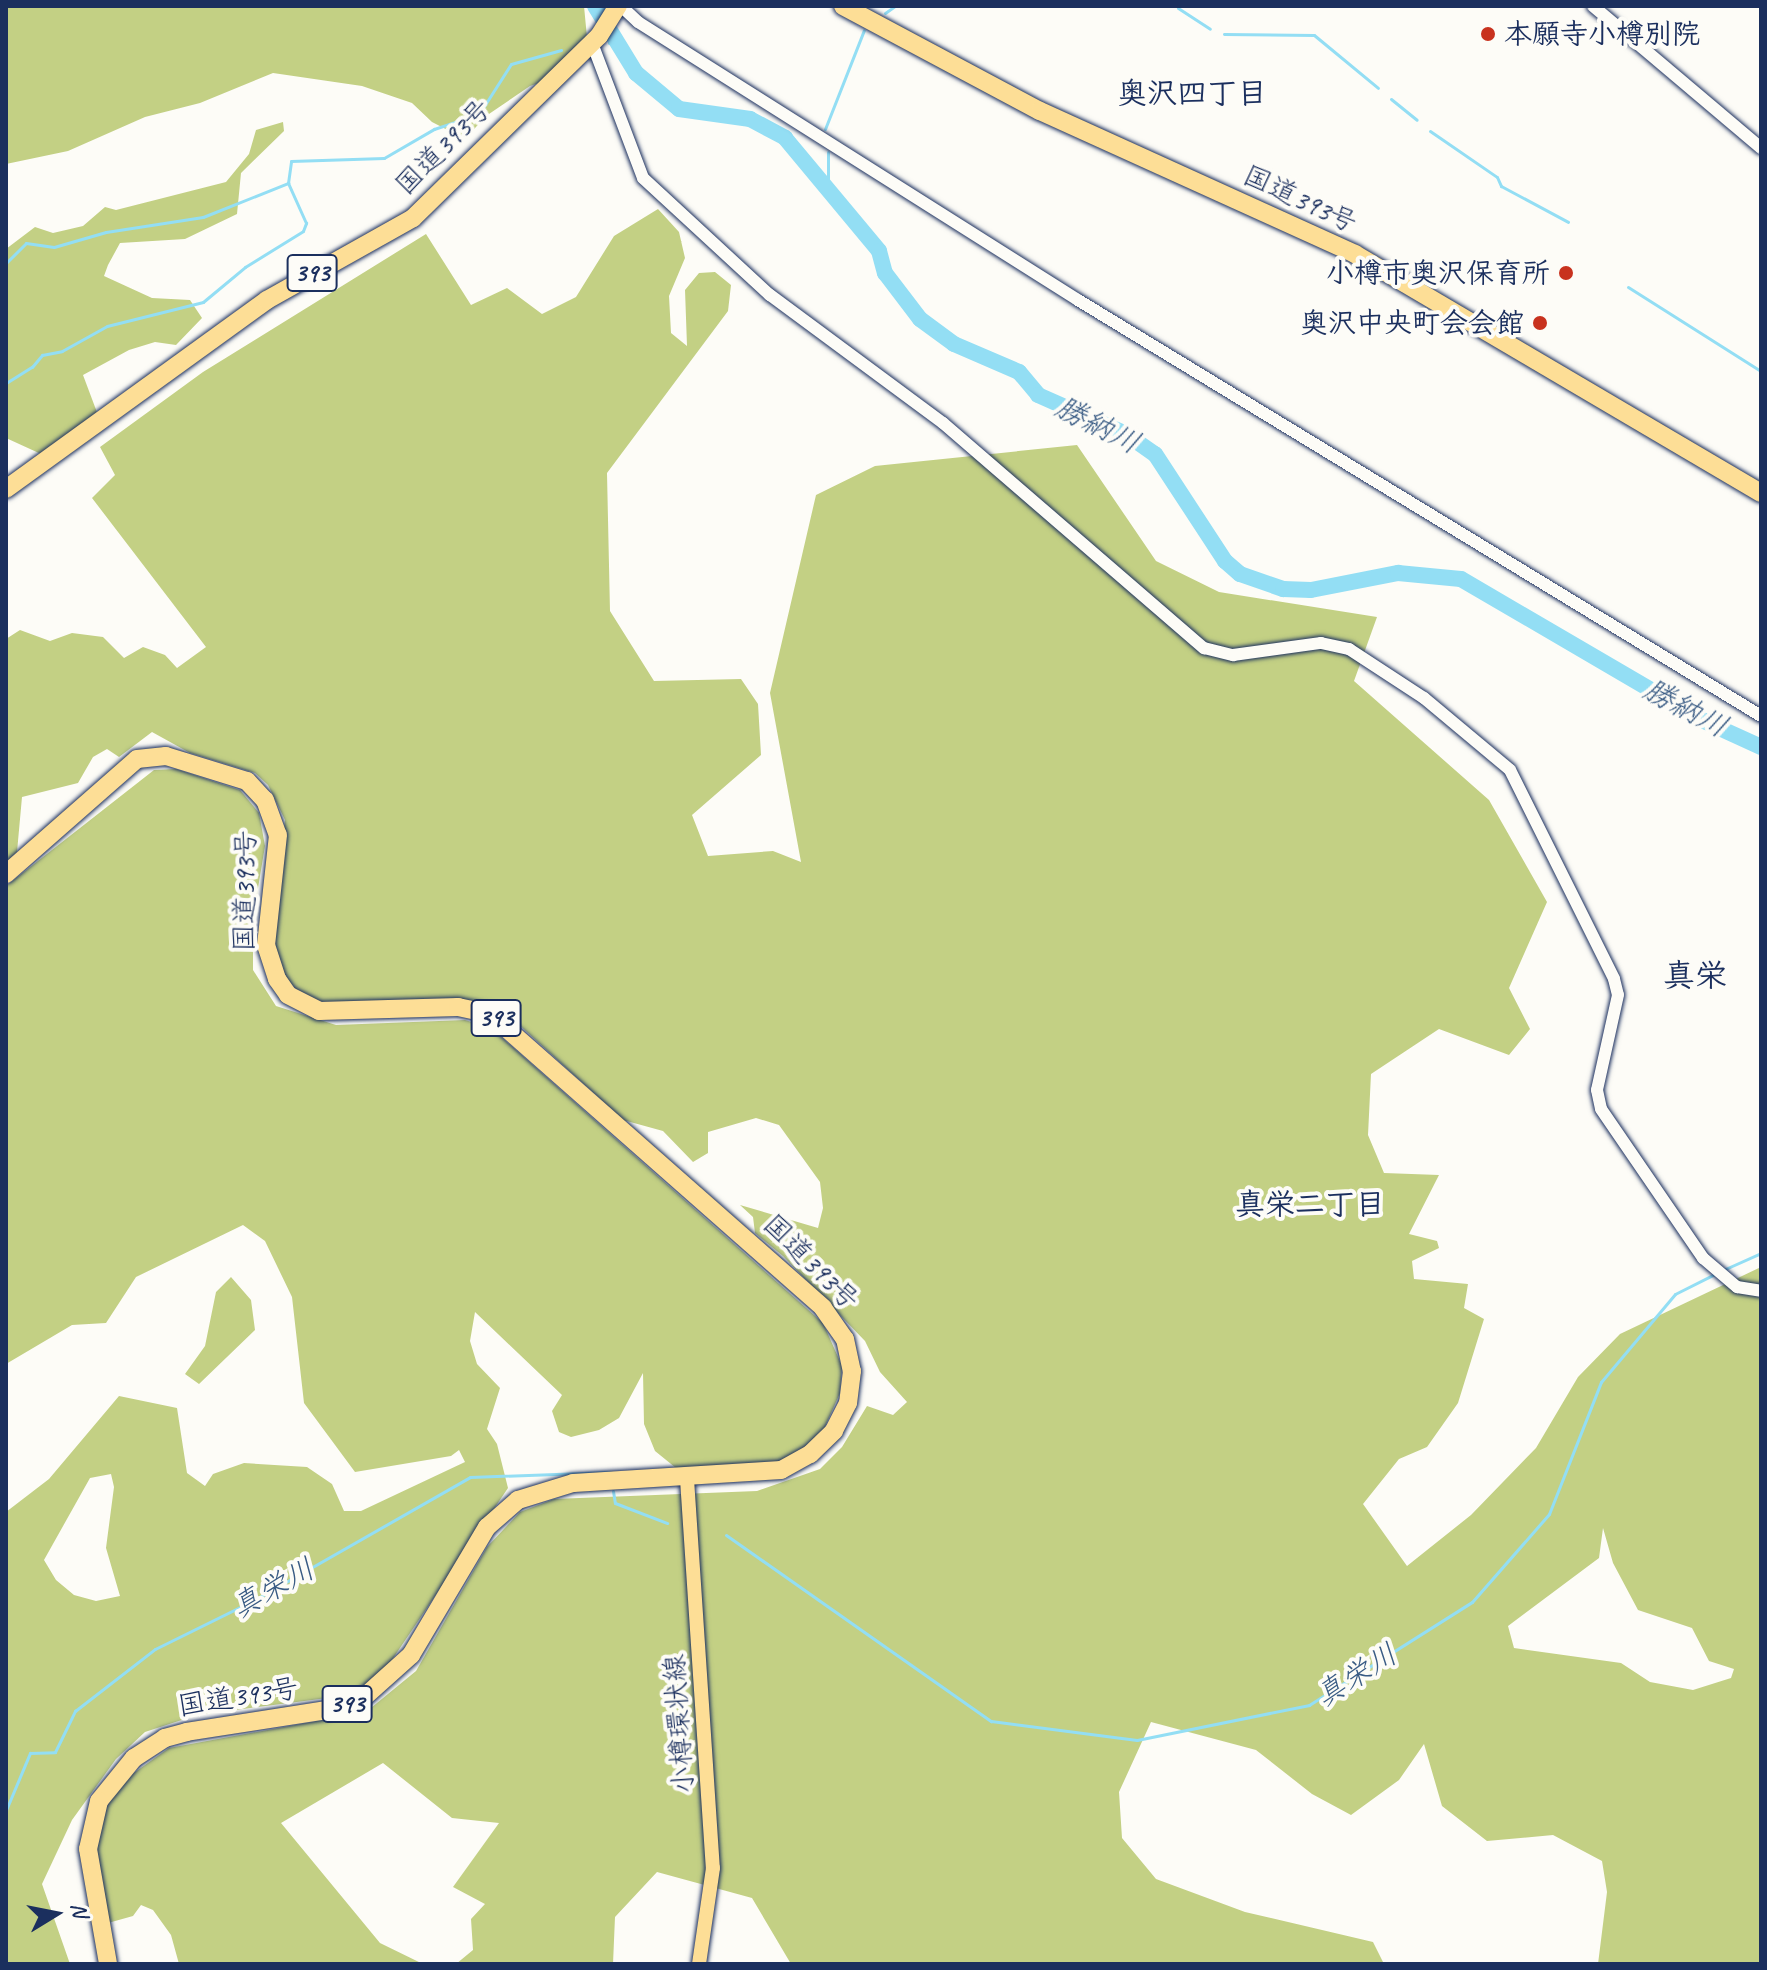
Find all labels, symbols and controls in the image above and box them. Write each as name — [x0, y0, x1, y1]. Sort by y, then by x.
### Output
place label: 本願寺小樽別院 — [1504, 17, 1700, 51]
marker: 本願寺小樽別院 — [1479, 25, 1497, 43]
district label: 奥沢四丁目 — [1117, 75, 1267, 111]
street label: 国道393号 — [388, 92, 498, 202]
street label: 国道393号 — [1238, 158, 1362, 240]
road number: 393 — [286, 251, 338, 295]
place label: 小樽市奥沢保育所 — [1326, 256, 1550, 290]
marker: 小樽市奥沢保育所 — [1557, 264, 1575, 282]
place label: 奥沢中央町会会館 — [1300, 306, 1524, 340]
marker: 奥沢中央町会会館 — [1531, 314, 1549, 332]
water label: 勝納川 — [1050, 389, 1146, 461]
water label: 勝納川 — [1638, 671, 1734, 745]
street label: 国道393号 — [227, 830, 263, 952]
district label: 真栄 — [1663, 957, 1727, 995]
road number: 393 — [470, 996, 522, 1040]
district label: 真栄二丁目 — [1235, 1186, 1385, 1222]
street label: 国道393号 — [756, 1207, 866, 1317]
water label: 真栄川 — [225, 1550, 321, 1626]
water label: 真栄川 — [1308, 1636, 1404, 1714]
street label: 小樽環状線 — [657, 1653, 701, 1795]
street label: 国道393号 — [175, 1671, 301, 1723]
road number: 393 — [321, 1682, 373, 1726]
north arrow — [16, 1874, 96, 1954]
text: N — [65, 1901, 95, 1919]

